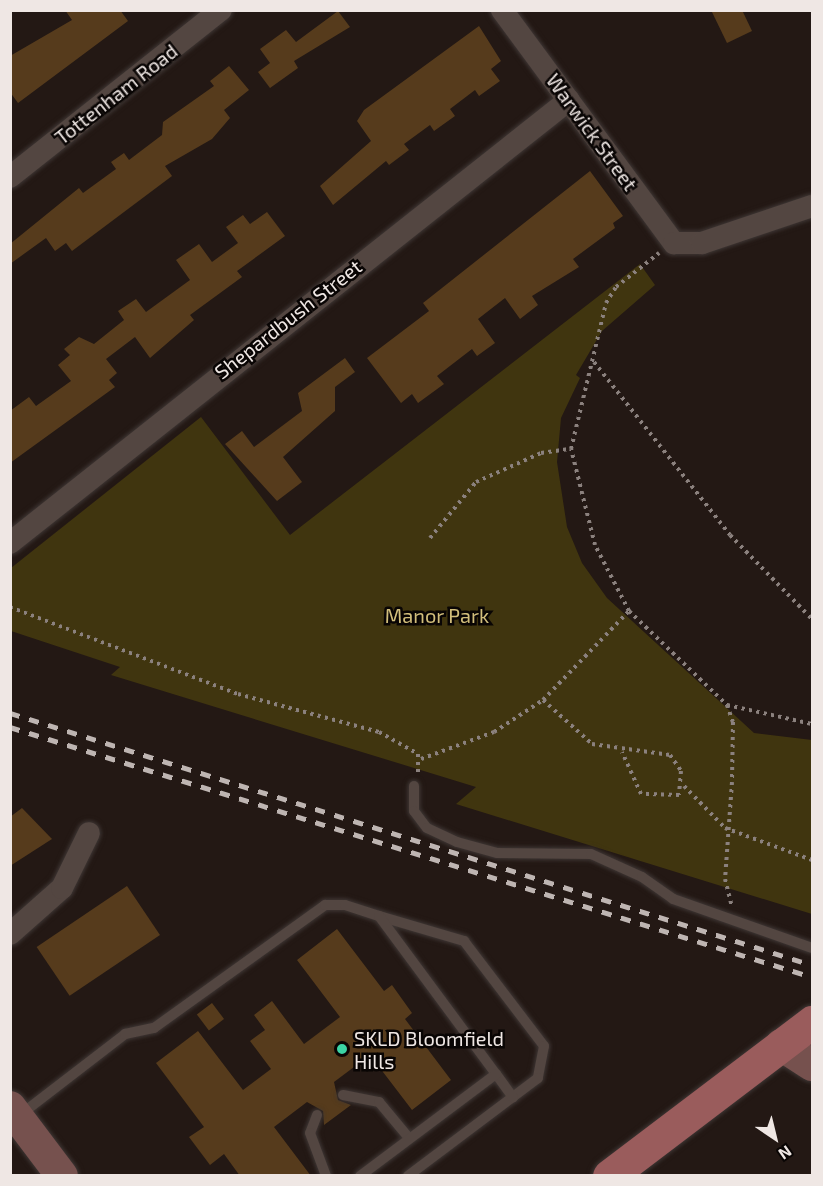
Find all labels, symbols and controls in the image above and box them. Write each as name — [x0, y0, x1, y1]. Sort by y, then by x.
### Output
street label: Tottenham Road — [50, 39, 182, 149]
street label: Warwick Street — [541, 69, 643, 195]
street label: Shepardbush Street — [210, 254, 366, 384]
park label: Manor Park — [385, 603, 489, 627]
place label: SKLD Bloomfield Hills — [354, 1026, 504, 1073]
marker: SKLD Bloomfield Hills — [335, 1042, 349, 1056]
north arrow — [745, 1108, 805, 1168]
text: N — [775, 1142, 796, 1164]

